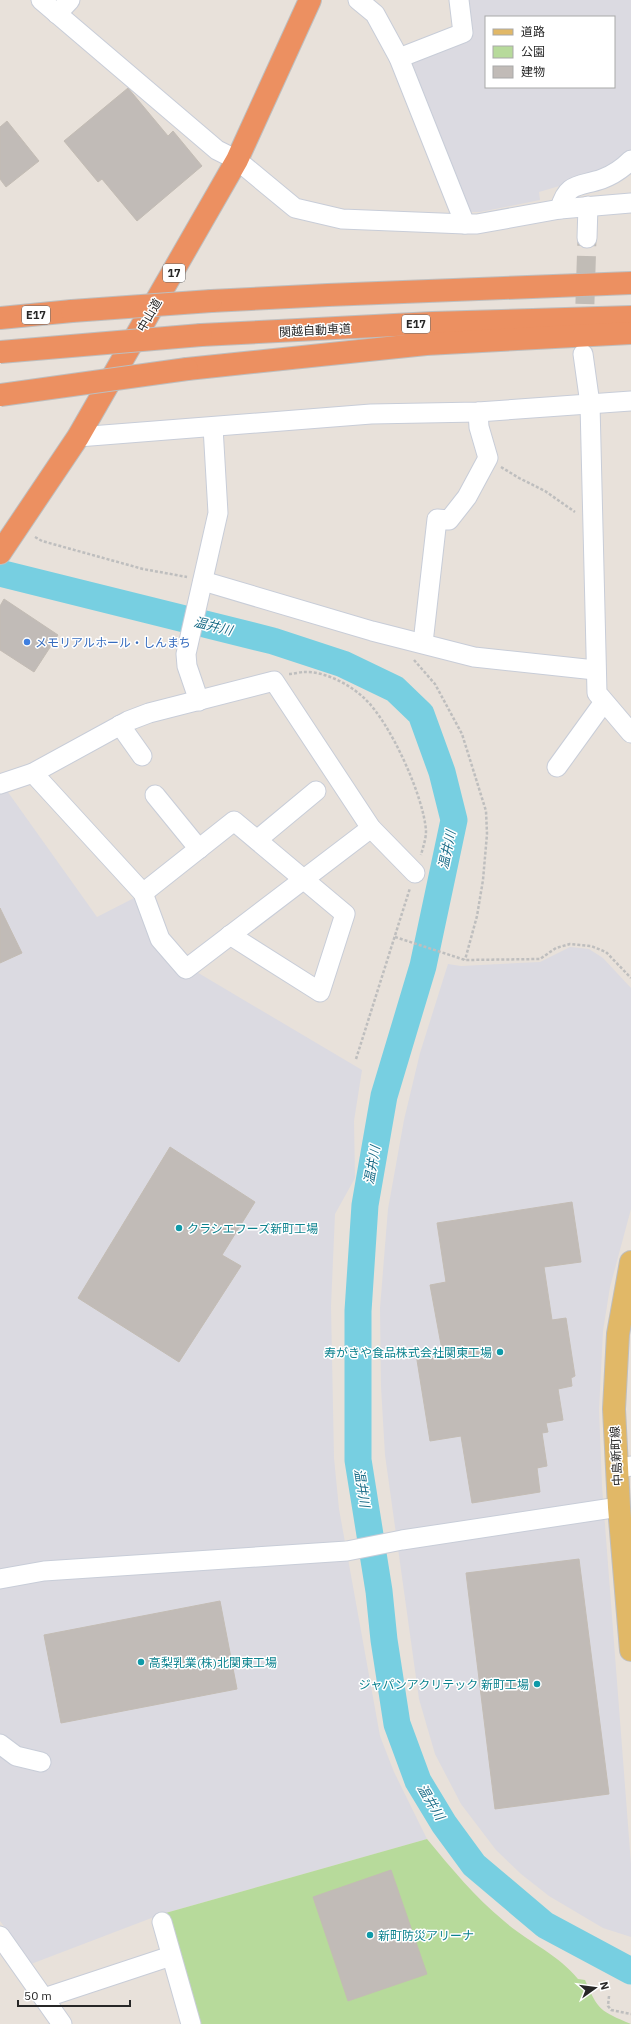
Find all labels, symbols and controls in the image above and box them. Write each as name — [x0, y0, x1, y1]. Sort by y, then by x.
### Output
legend — [485, 16, 615, 88]
text: 道路 — [521, 24, 545, 39]
text: 公園 — [521, 44, 545, 59]
text: 建物 — [521, 64, 545, 79]
road number: 17 — [163, 264, 185, 282]
street label: 中山道 — [134, 296, 164, 334]
road number: E17 — [22, 306, 50, 324]
road number: E17 — [402, 315, 430, 333]
street label: 関越自動車道 — [279, 321, 351, 339]
water label: 温井川 — [192, 613, 236, 639]
place label: メモリアルホール・しんまち — [35, 635, 191, 650]
marker: メモリアルホール・しんまち — [22, 637, 32, 647]
water label: 温井川 — [435, 827, 460, 871]
water label: 温井川 — [360, 1142, 384, 1186]
place label: クラシエフーズ新町工場 — [187, 1221, 318, 1236]
marker: クラシエフーズ新町工場 — [174, 1223, 184, 1233]
place label: 寿がきや食品株式会社関東工場 — [324, 1345, 492, 1360]
marker: 寿がきや食品株式会社関東工場 — [495, 1347, 505, 1357]
street label: 中島新町線 — [607, 1426, 625, 1486]
water label: 温井川 — [351, 1467, 374, 1511]
place label: 高梨乳業(株)北関東工場 — [149, 1655, 277, 1670]
marker: 高梨乳業(株)北関東工場 — [136, 1657, 146, 1667]
place label: ジャパンアクリテック 新町工場 — [359, 1677, 529, 1692]
marker: ジャパンアクリテック 新町工場 — [532, 1679, 542, 1689]
water label: 温井川 — [414, 1781, 449, 1825]
place label: 新町防災アリーナ — [378, 1928, 474, 1943]
marker: 新町防災アリーナ — [365, 1930, 375, 1940]
north arrow — [575, 1968, 615, 2008]
text: N — [597, 1980, 612, 1991]
scale bar — [18, 1982, 130, 2008]
text: 50 m — [24, 1988, 52, 2003]

